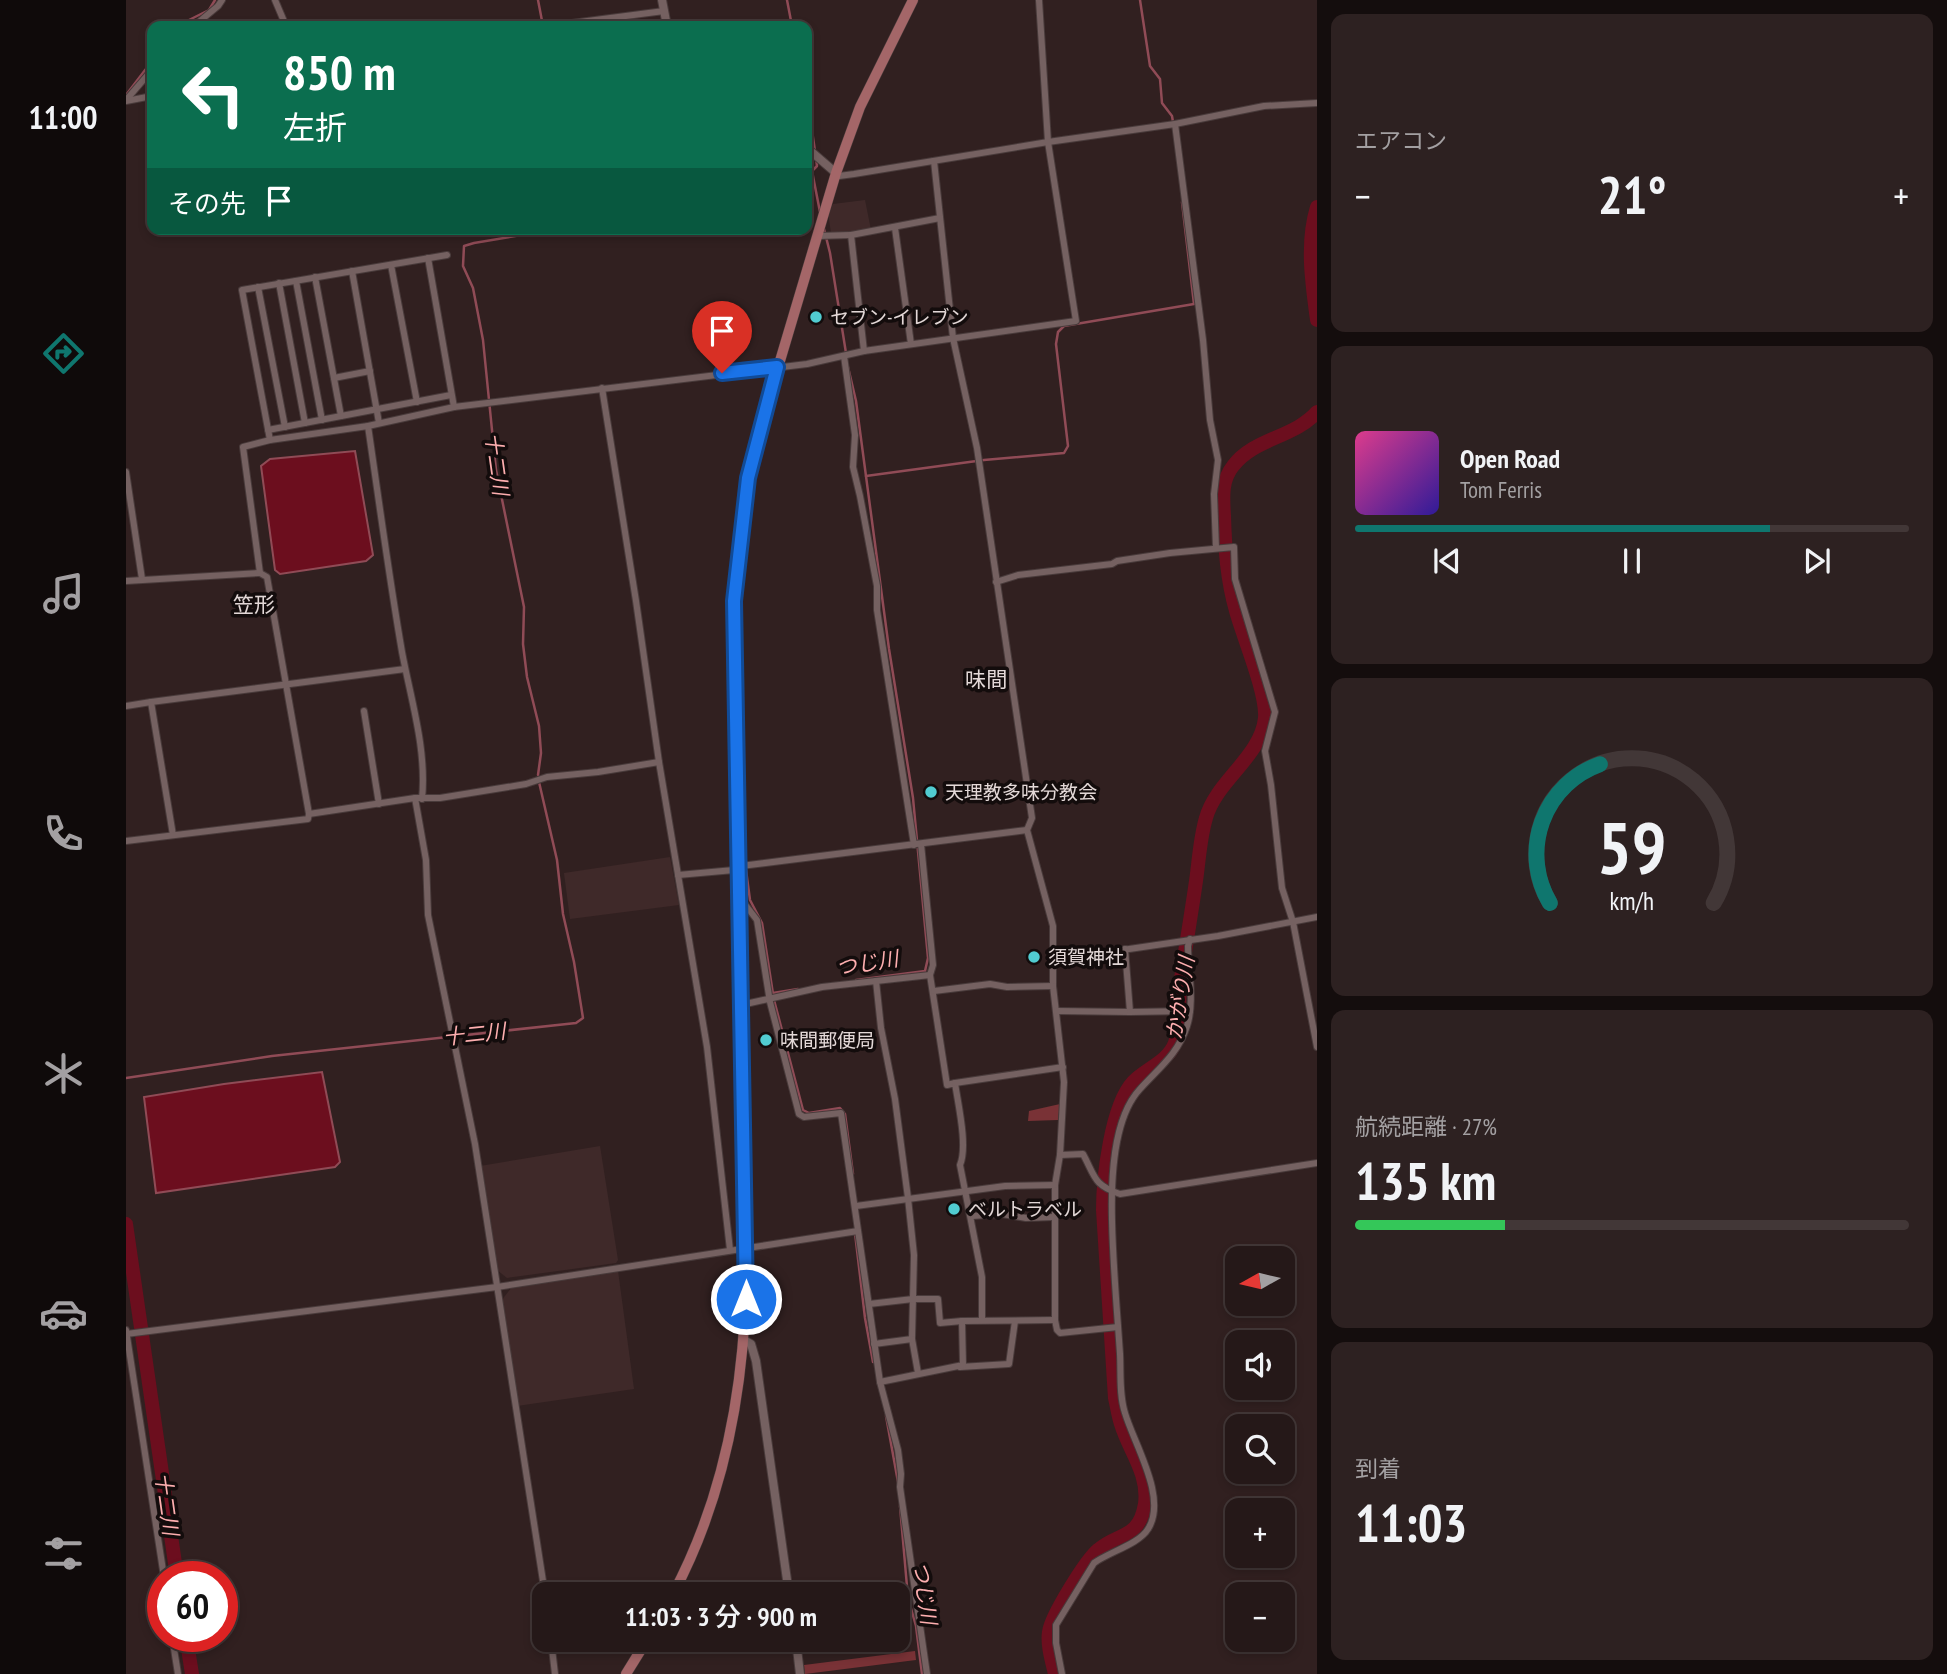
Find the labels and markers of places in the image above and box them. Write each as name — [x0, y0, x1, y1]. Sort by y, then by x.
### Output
pin — [692, 301, 752, 373]
place label: セブン-イレブン — [830, 305, 969, 329]
marker: セブン-イレブン — [808, 309, 824, 325]
place label: 天理教多味分教会 — [945, 780, 1097, 804]
marker: 天理教多味分教会 — [923, 784, 939, 800]
place label: 須賀神社 — [1048, 945, 1124, 969]
marker: 須賀神社 — [1026, 949, 1042, 965]
place label: 味間郵便局 — [780, 1028, 875, 1052]
marker: 味間郵便局 — [758, 1032, 774, 1048]
place label: ベルトラベル — [968, 1197, 1082, 1221]
marker: ベルトラベル — [946, 1201, 962, 1217]

